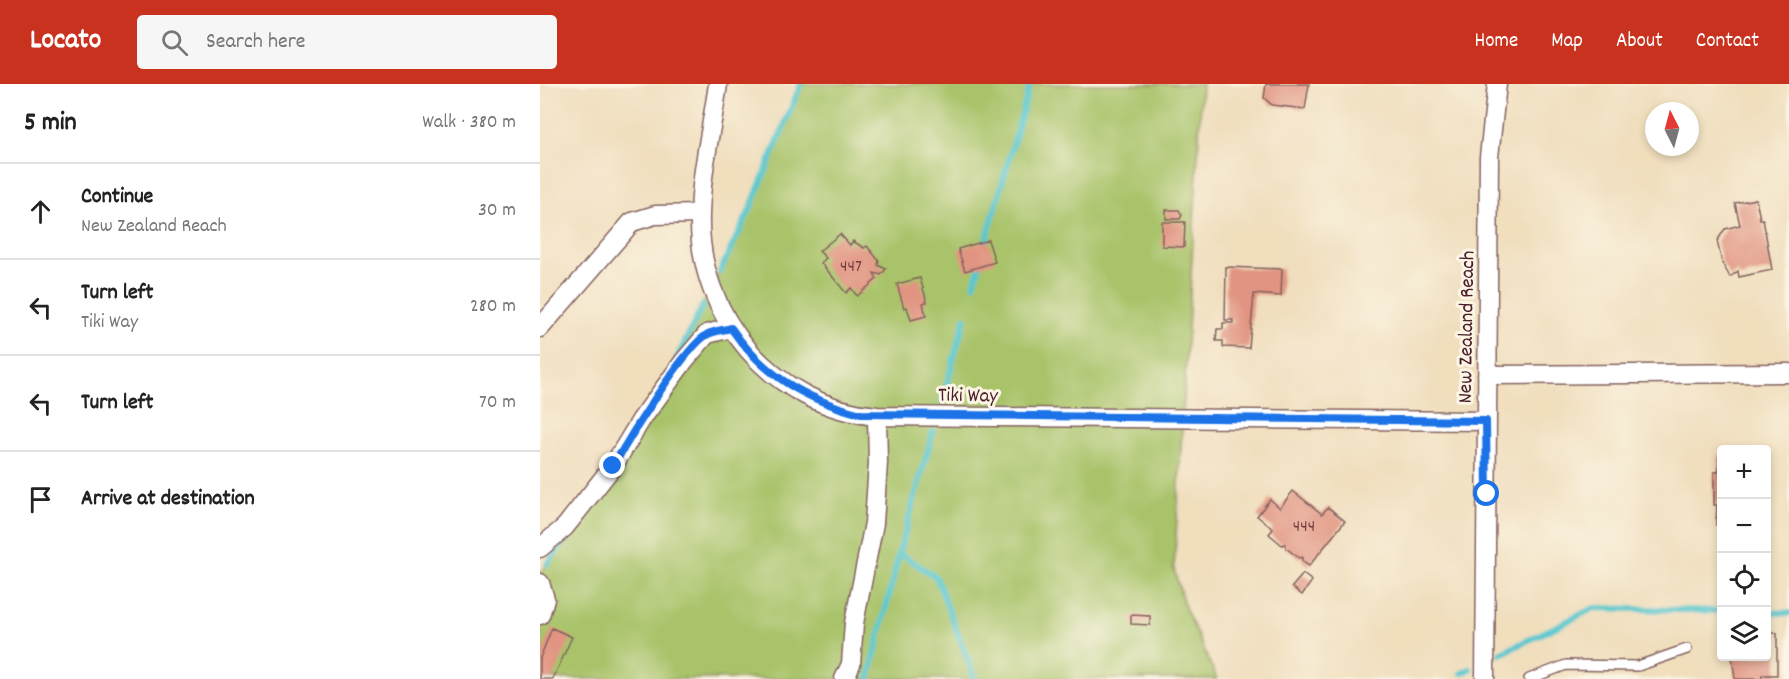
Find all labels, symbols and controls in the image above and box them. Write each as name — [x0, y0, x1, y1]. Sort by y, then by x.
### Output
search box — [137, 15, 557, 69]
text: Locato — [30, 22, 101, 62]
icon: search — [158, 26, 191, 59]
text: Search here — [206, 27, 306, 58]
text: Home — [1474, 27, 1518, 57]
text: Map — [1551, 27, 1583, 57]
text: About — [1616, 27, 1663, 57]
text: Contact — [1696, 27, 1759, 57]
north arrow — [1645, 102, 1699, 156]
text: 5 min — [24, 105, 77, 142]
text: Walk · 380 m — [422, 109, 516, 137]
text: Continue — [81, 182, 153, 213]
icon: ahead — [24, 195, 57, 228]
text: 30 m — [478, 197, 516, 225]
text: New Zealand Reach — [81, 213, 227, 241]
street label: New Zealand Reach — [1452, 250, 1484, 404]
house number: 447 — [840, 255, 862, 280]
text: Turn left — [81, 278, 153, 309]
icon: left — [24, 291, 57, 324]
text: 280 m — [470, 293, 516, 321]
text: Tiki Way — [81, 309, 138, 337]
street label: Tiki Way — [938, 381, 999, 413]
icon: left — [24, 387, 57, 420]
text: Turn left — [81, 388, 153, 419]
text: 70 m — [479, 389, 516, 417]
map controls — [1717, 445, 1771, 661]
button: + — [1717, 445, 1771, 499]
route end — [599, 452, 625, 478]
route start — [1473, 480, 1499, 506]
icon: arrive — [24, 483, 57, 516]
text: Arrive at destination — [81, 484, 255, 515]
button: − — [1717, 499, 1771, 553]
house number: 444 — [1293, 515, 1315, 540]
button: locate — [1717, 553, 1771, 607]
button: layers — [1717, 607, 1771, 661]

